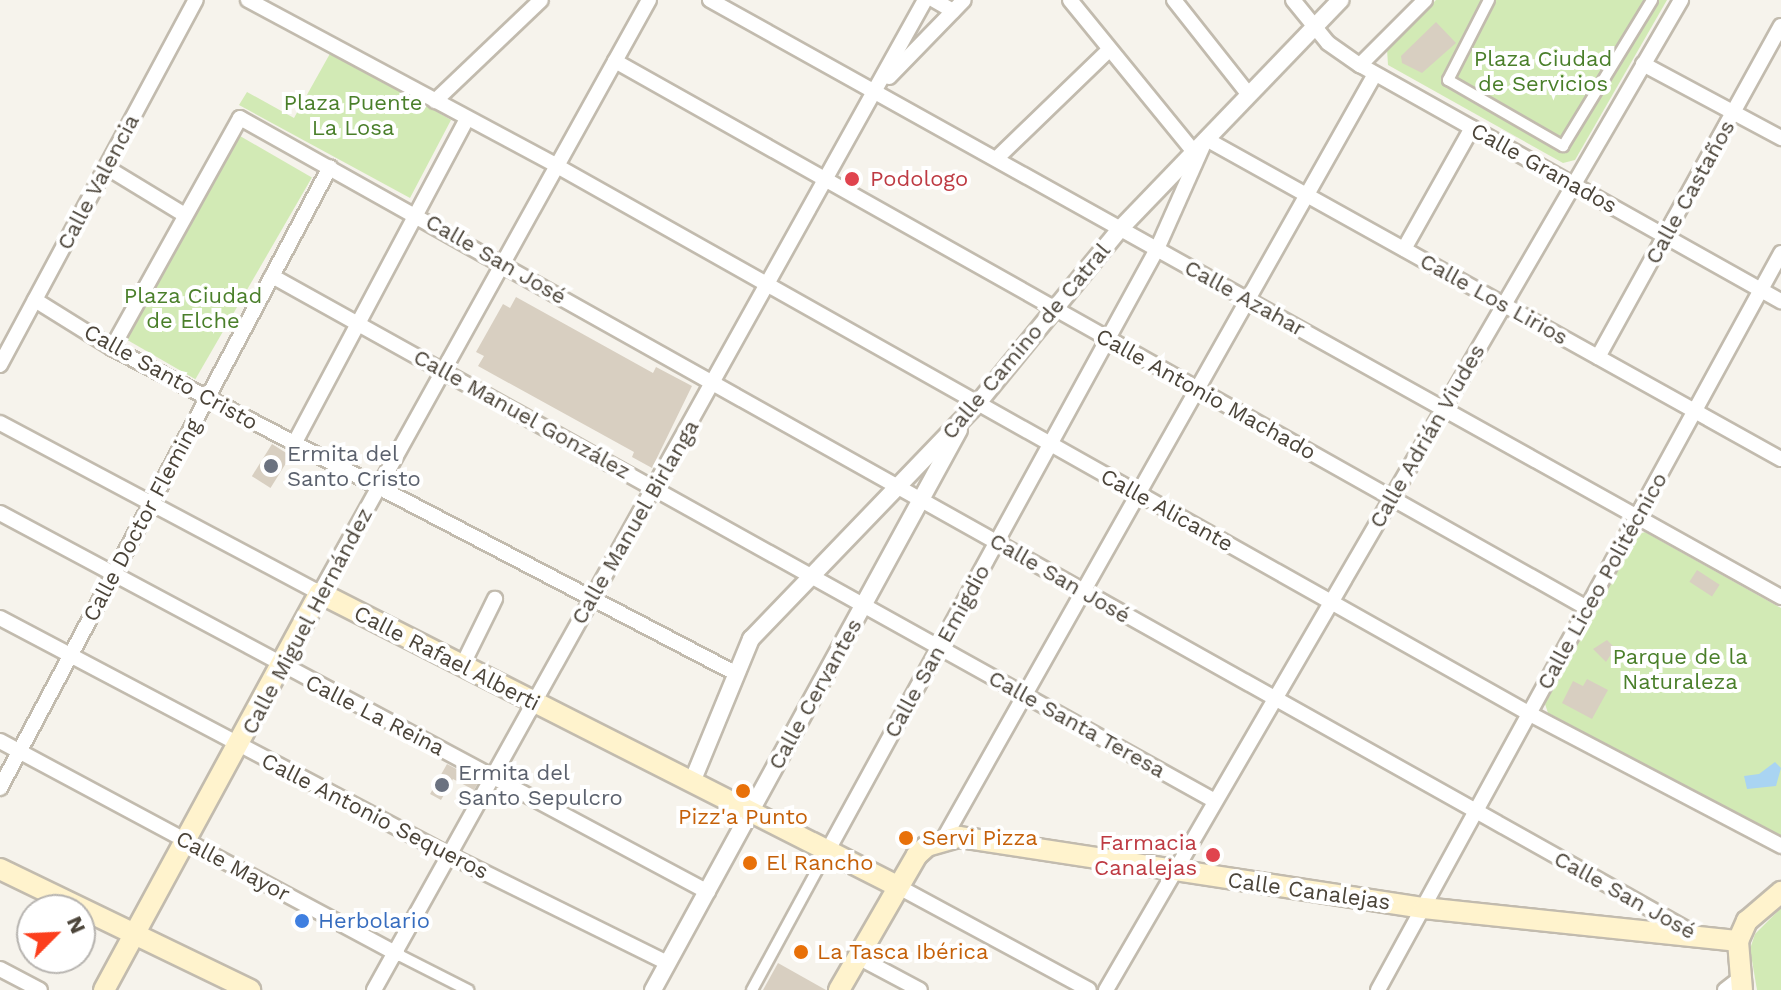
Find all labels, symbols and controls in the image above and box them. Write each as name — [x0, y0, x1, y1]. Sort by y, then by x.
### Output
park label: Plaza Ciudad de Servicios — [1474, 45, 1612, 96]
park label: Plaza Puente La Losa — [283, 89, 423, 140]
street label: Calle Valencia — [51, 109, 145, 255]
street label: Calle Castaños — [1640, 115, 1740, 269]
street label: Calle Granados — [1466, 117, 1622, 219]
place label: Podologo — [870, 166, 968, 192]
marker: Podologo — [841, 168, 863, 190]
street label: Calle San José — [421, 208, 571, 310]
street label: Calle Camino de Catral — [936, 238, 1116, 444]
street label: Calle Los Lirios — [1415, 247, 1573, 351]
street label: Calle Azahar — [1180, 254, 1310, 342]
park label: Plaza Ciudad de Elche — [124, 282, 262, 334]
street label: Calle Santo Cristo — [79, 318, 263, 436]
street label: Calle Antonio Machado — [1091, 322, 1321, 466]
street label: Calle Adrián Viudes — [1363, 339, 1491, 533]
street label: Calle Manuel González — [409, 343, 635, 485]
street label: Calle Doctor Fleming — [77, 414, 207, 626]
street label: Calle Manuel Birlanga — [565, 415, 705, 629]
place label: Ermita del Santo Cristo — [287, 440, 421, 492]
marker: Ermita del Santo Cristo — [262, 457, 280, 475]
street label: Calle Alicante — [1096, 462, 1238, 558]
street label: Calle Liceo Politécnico — [1531, 468, 1673, 694]
street label: Calle Miguel Hernández — [236, 503, 378, 739]
street label: Calle San José — [985, 527, 1135, 629]
street label: Calle San Emigdio — [878, 560, 996, 742]
street label: Calle Rafael Alberti — [349, 599, 545, 717]
street label: Calle Cervantes — [763, 614, 867, 774]
park label: Parque de la Naturaleza — [1612, 643, 1748, 694]
street label: Calle Santa Teresa — [984, 664, 1170, 784]
street label: Calle La Reina — [301, 668, 449, 762]
street label: Calle Antonio Sequeros — [257, 747, 493, 885]
place label: Ermita del Santo Sepulcro — [458, 759, 623, 810]
marker: Ermita del Santo Sepulcro — [433, 776, 451, 794]
marker: Pizz'a Punto — [734, 782, 752, 800]
place label: Pizz'a Punto — [678, 804, 808, 830]
street label: Calle Mayor — [172, 825, 294, 907]
place label: Servi Pizza — [922, 825, 1038, 851]
marker: Servi Pizza — [897, 829, 915, 847]
place label: Farmacia Canalejas — [1094, 829, 1197, 880]
street label: Calle San José — [1549, 845, 1701, 945]
marker: Farmacia Canalejas — [1204, 846, 1222, 864]
place label: El Rancho — [766, 850, 874, 876]
marker: El Rancho — [741, 854, 759, 872]
street label: Calle Canalejas — [1226, 867, 1392, 915]
north arrow — [16, 894, 96, 974]
place label: Herbolario — [318, 908, 430, 934]
text: N — [62, 912, 91, 937]
marker: Herbolario — [293, 912, 311, 930]
place label: La Tasca Ibérica — [817, 939, 990, 965]
marker: La Tasca Ibérica — [792, 943, 810, 961]

